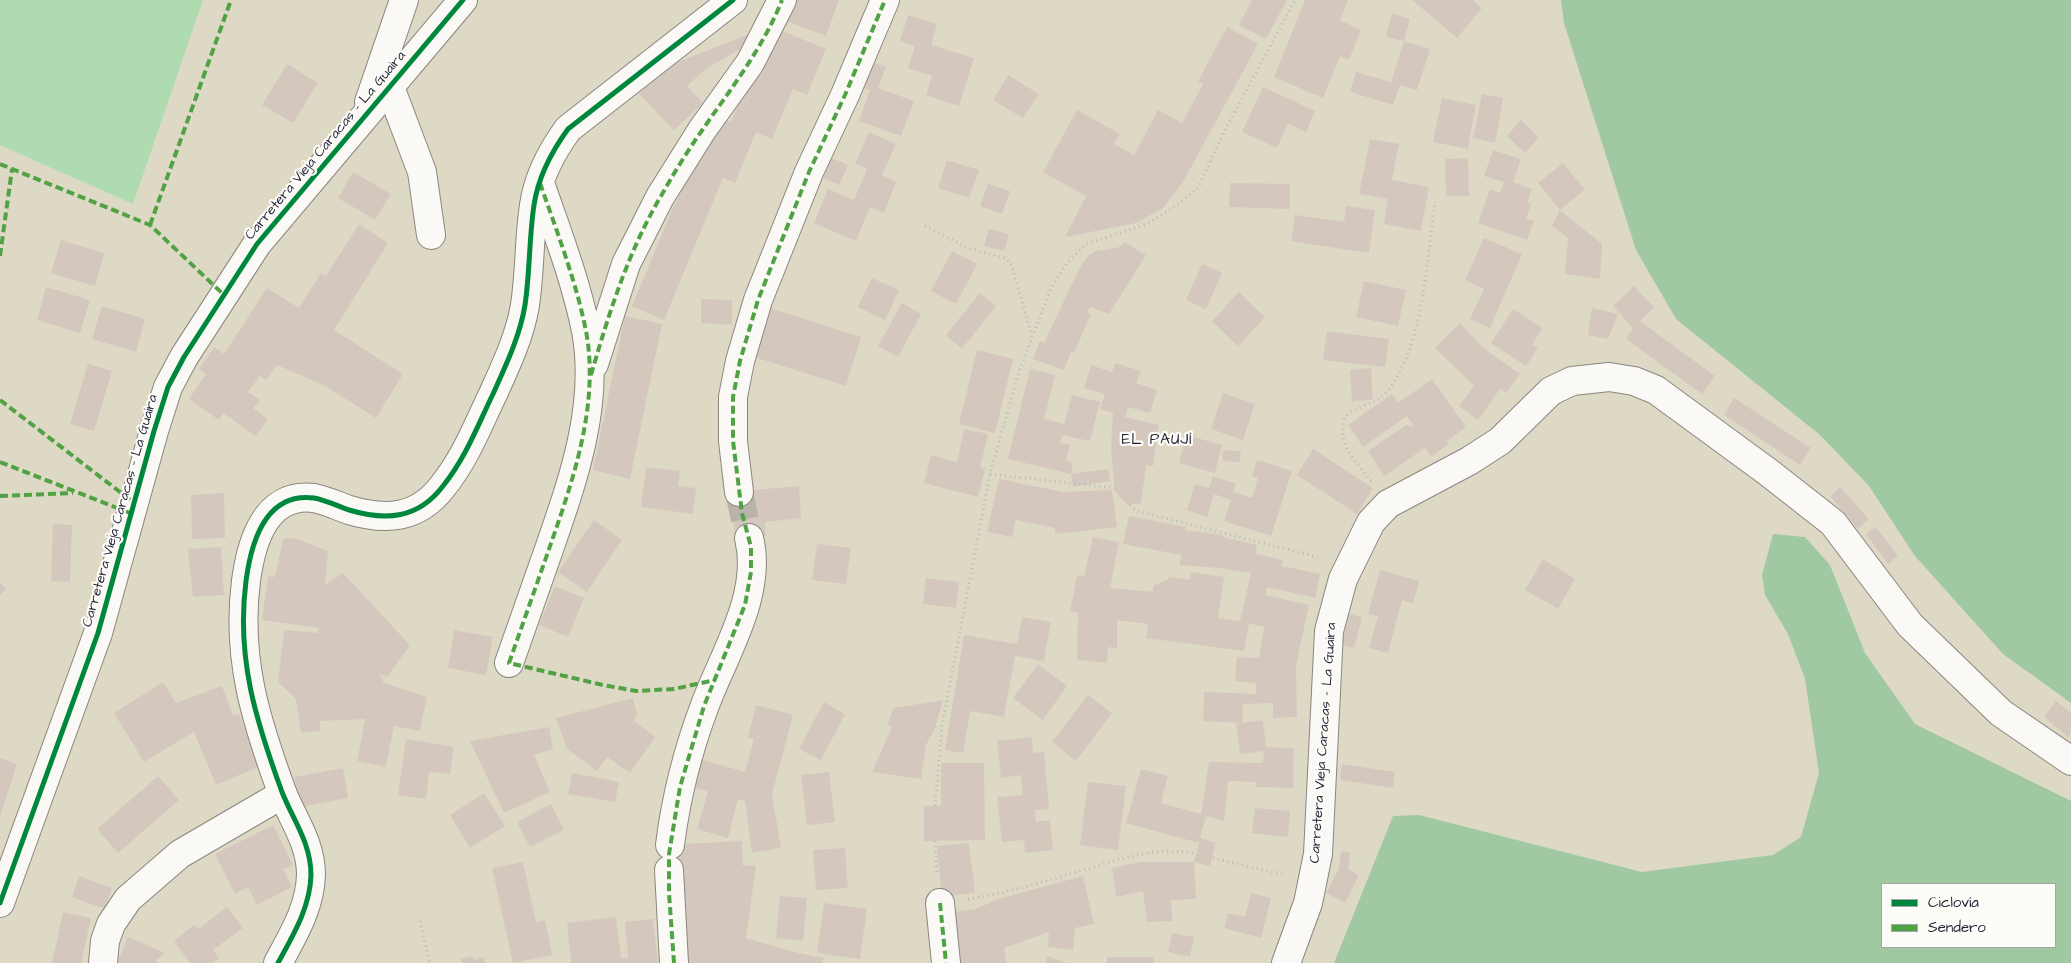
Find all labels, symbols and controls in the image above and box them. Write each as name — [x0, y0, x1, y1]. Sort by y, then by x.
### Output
street label: Carretera Vieja Caracas - La Guaira — [242, 48, 410, 244]
street label: Carretera Vieja Caracas - La Guaira — [80, 393, 162, 629]
district label: EL PAUJÍ — [1120, 432, 1194, 450]
street label: Carretera Vieja Caracas - La Guaira — [1307, 622, 1341, 864]
legend — [1881, 883, 2056, 948]
text: Ciclovía — [1928, 892, 1979, 913]
text: Sendero — [1928, 917, 1986, 938]

